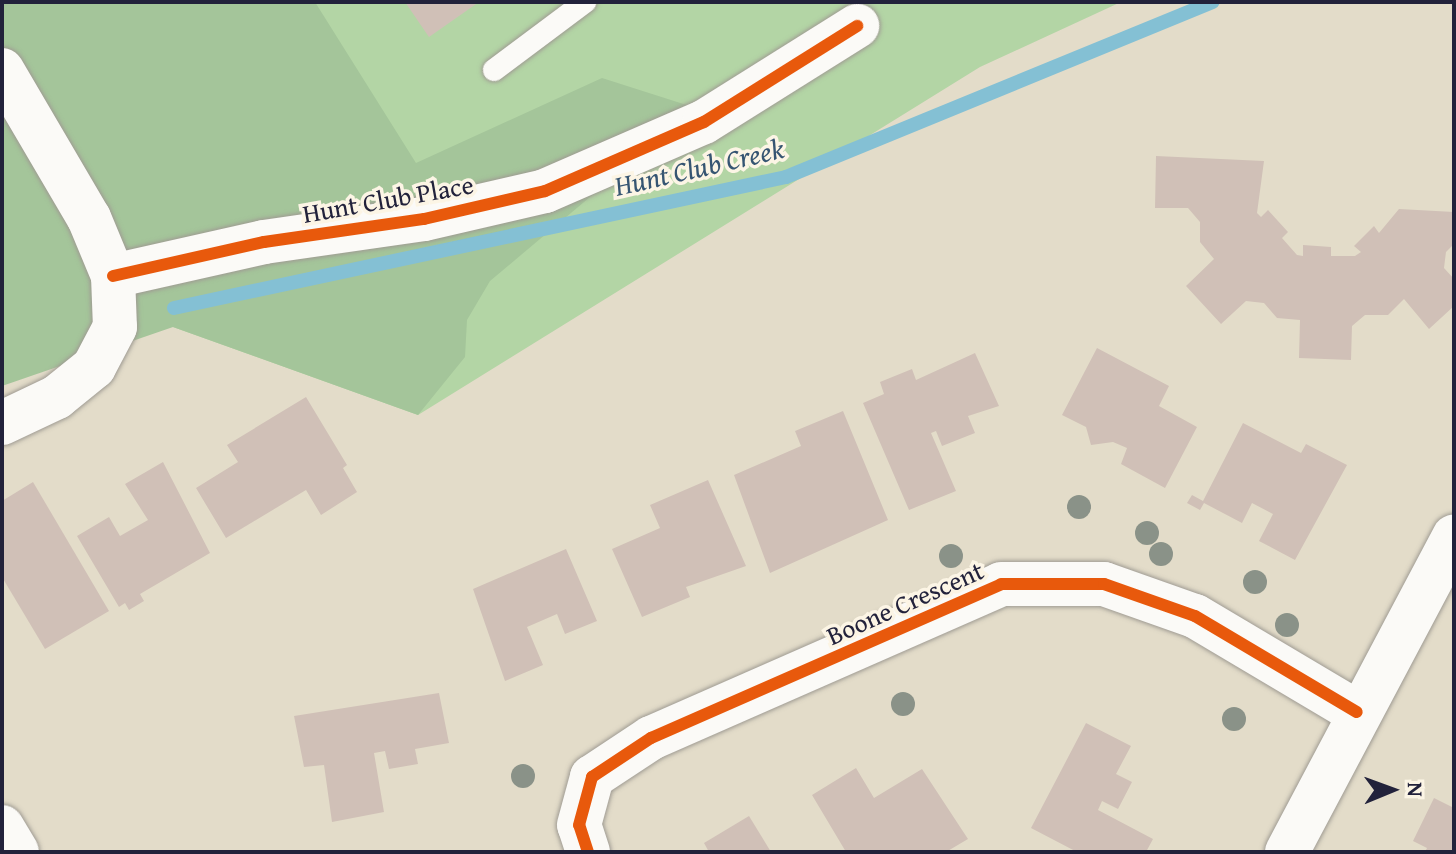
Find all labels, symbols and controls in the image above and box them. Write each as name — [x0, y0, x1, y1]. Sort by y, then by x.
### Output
water label: Hunt Club Creek — [611, 131, 787, 203]
street label: Hunt Club Place — [300, 169, 476, 229]
street label: Boone Crescent — [822, 555, 988, 651]
north arrow — [1352, 750, 1432, 830]
text: N — [1400, 782, 1432, 797]

